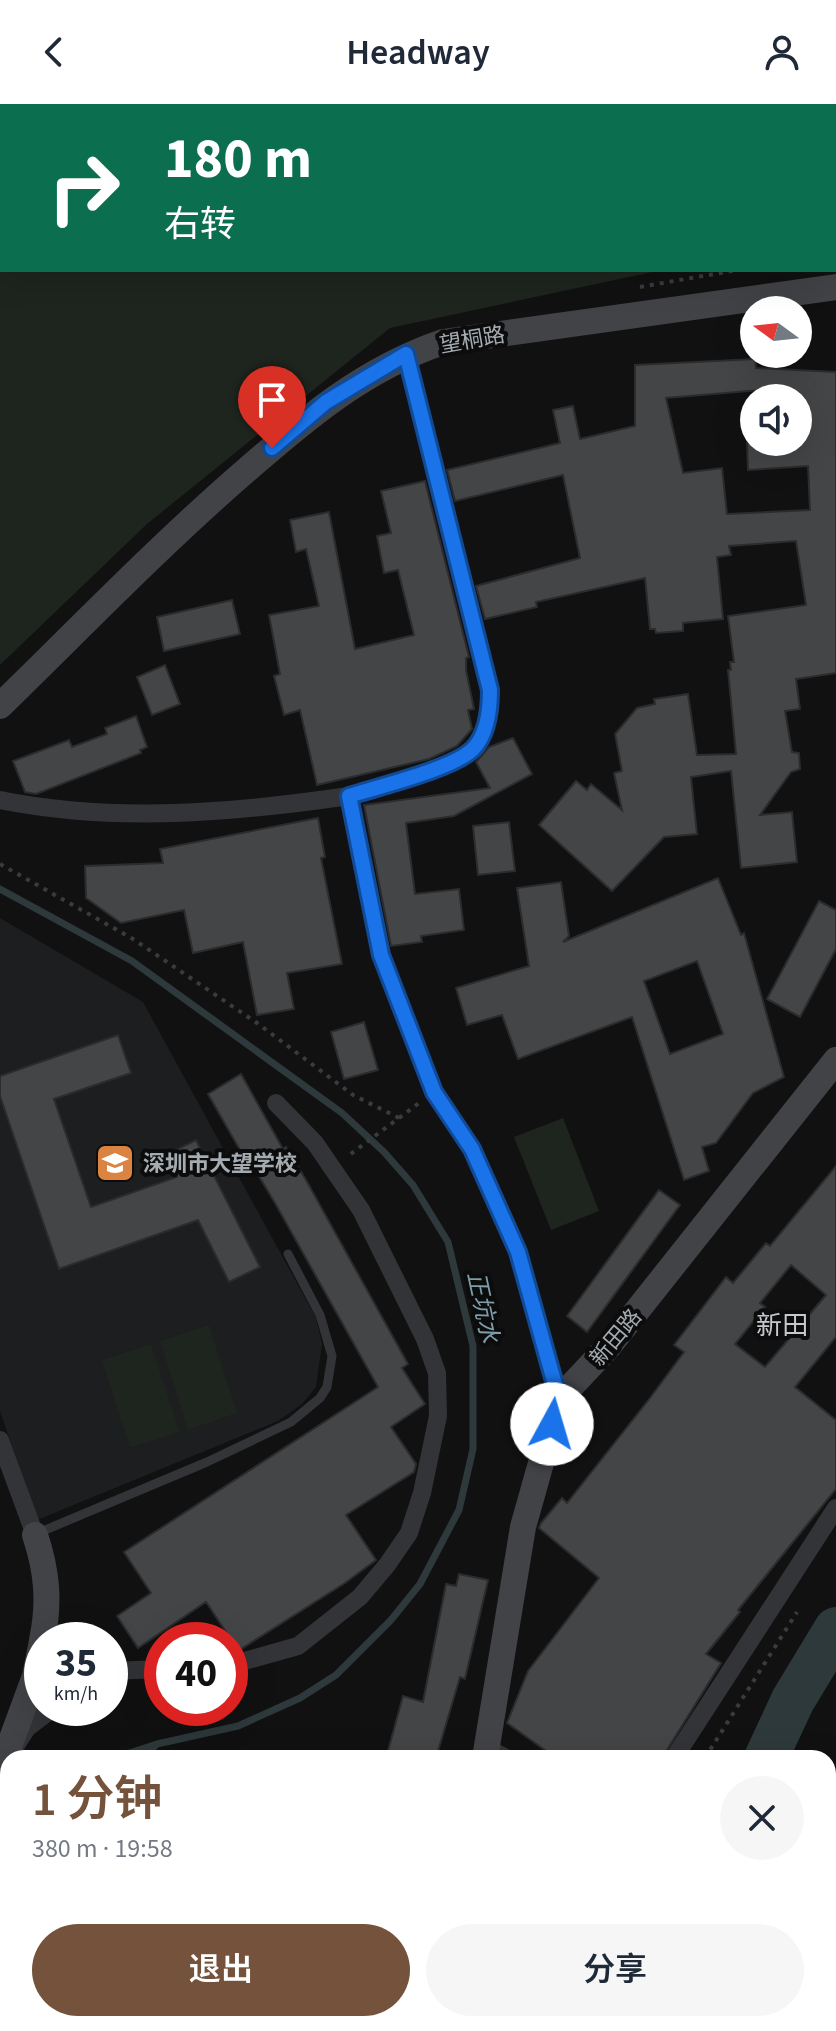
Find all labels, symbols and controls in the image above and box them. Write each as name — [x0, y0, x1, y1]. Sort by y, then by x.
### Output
text: Headway — [346, 27, 490, 78]
icon: back — [32, 30, 76, 74]
icon: person — [760, 30, 804, 74]
text: 180 m — [164, 120, 312, 199]
icon: right — [32, 136, 136, 240]
text: 右转 — [164, 199, 236, 250]
north arrow — [740, 296, 812, 368]
map controls — [740, 296, 812, 456]
street label: 望桐路 — [437, 318, 507, 361]
pin — [238, 366, 306, 448]
icon: arrive — [250, 378, 294, 422]
button: sound — [740, 384, 812, 456]
school or university icon: 深圳市大望学校 — [94, 1142, 136, 1184]
place label: 深圳市大望学校 — [143, 1148, 297, 1180]
water label: 正坑水 — [458, 1268, 507, 1347]
street label: 新田路 — [582, 1302, 649, 1373]
district label: 新田 — [756, 1307, 808, 1344]
position arrow — [510, 1382, 594, 1466]
speed limit sign: 40 — [144, 1622, 248, 1726]
text: 35 — [55, 1635, 97, 1692]
text: km/h — [54, 1680, 98, 1708]
text: 1 分钟 — [32, 1766, 162, 1834]
button: close — [720, 1776, 804, 1860]
text: 380 m · 19:58 — [32, 1830, 173, 1867]
button: 退出 — [32, 1924, 410, 2016]
button: 分享 — [426, 1924, 804, 2016]

